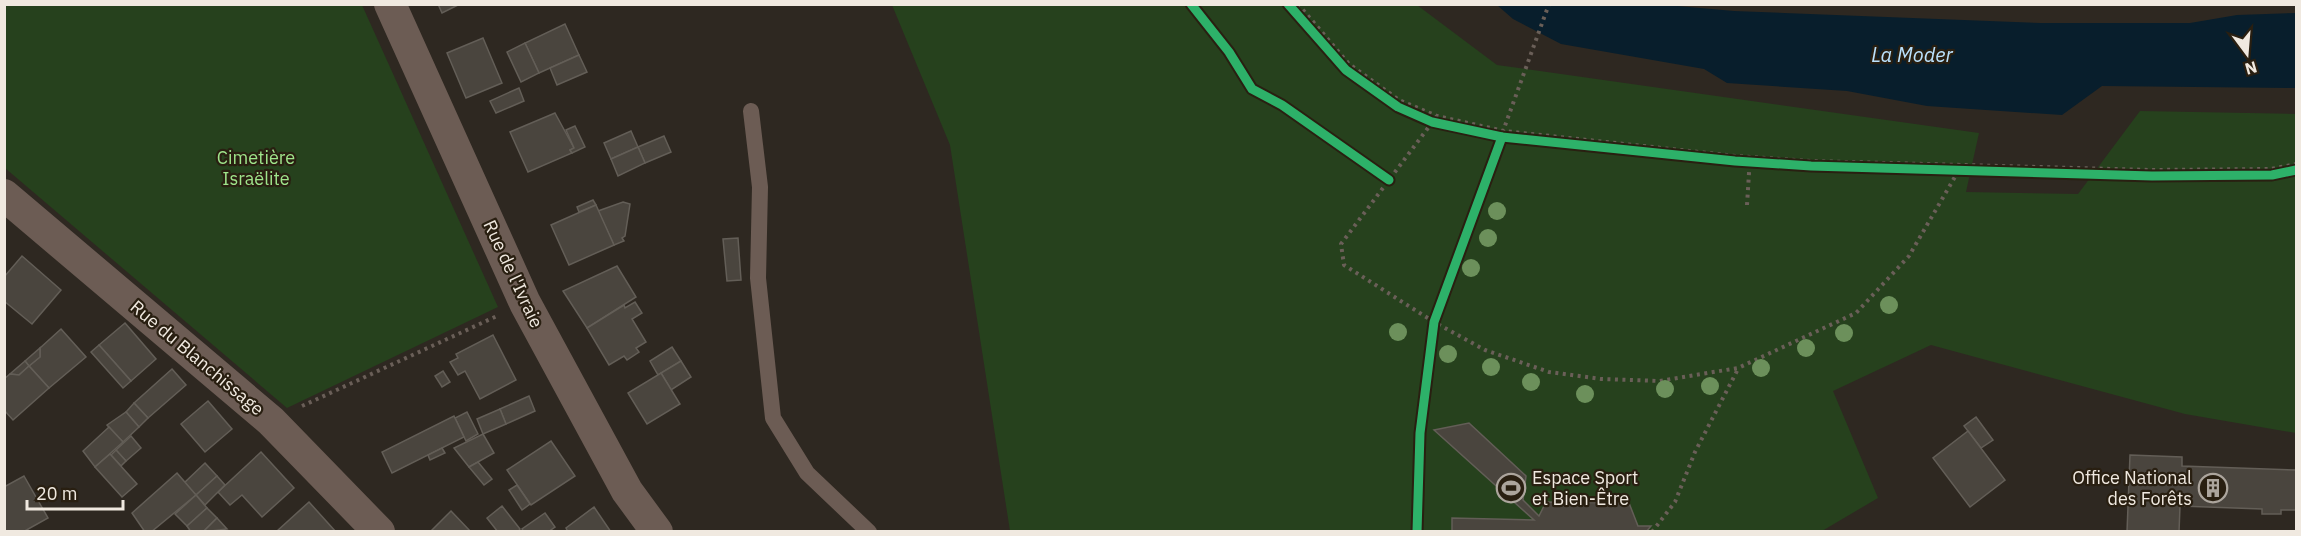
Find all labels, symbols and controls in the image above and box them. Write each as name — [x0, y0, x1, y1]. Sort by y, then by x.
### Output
north arrow — [2217, 24, 2277, 84]
water label: La Moder — [1871, 41, 1954, 68]
text: N — [2243, 57, 2259, 80]
park label: Cimetière Israëlite — [217, 146, 295, 190]
street label: Rue de l'Ivraie — [478, 216, 548, 331]
street label: Rue du Blanchissage — [126, 295, 269, 420]
place label: Espace Sport et Bien-Être — [1532, 466, 1638, 510]
place label: Office National des Forêts — [2072, 466, 2192, 510]
sports icon: Espace Sport et Bien-Être — [1495, 472, 1527, 504]
building icon: Office National des Forêts — [2197, 472, 2229, 504]
scale bar — [27, 473, 123, 511]
text: 20 m — [36, 482, 78, 505]

